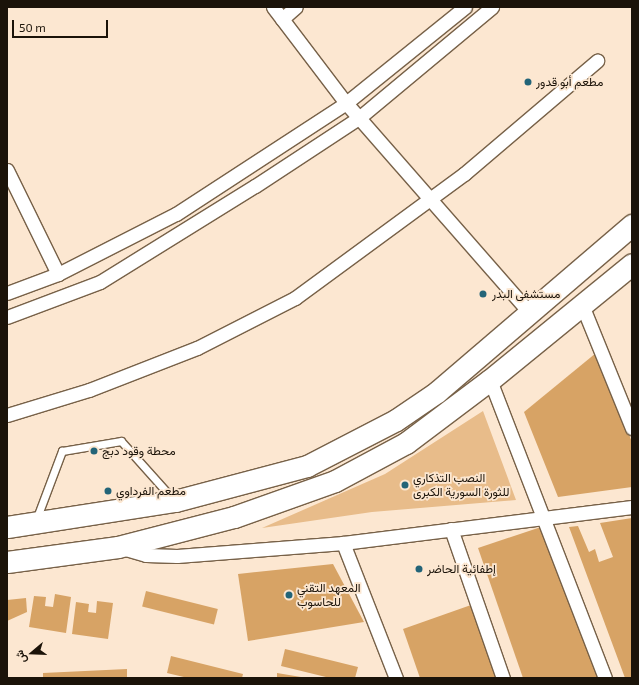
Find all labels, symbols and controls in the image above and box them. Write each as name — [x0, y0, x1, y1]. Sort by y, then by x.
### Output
scale bar — [14, 12, 110, 38]
text: 50 m — [19, 20, 46, 34]
place label: مطعم أبو قدور — [536, 75, 603, 89]
marker: مطعم أبو قدور — [523, 77, 533, 87]
place label: مستشفى البدر — [492, 287, 560, 301]
marker: مستشفى البدر — [477, 288, 489, 300]
place label: محطة وقود دبج — [102, 444, 176, 458]
marker: محطة وقود دبج — [89, 446, 99, 456]
place label: النصب التذكاري للثورة السورية الكبرى — [413, 471, 509, 499]
marker: النصب التذكاري للثورة السورية الكبرى — [400, 480, 410, 490]
place label: مطعم الفرداوي — [116, 484, 186, 498]
marker: مطعم الفرداوي — [103, 486, 113, 496]
place label: إطفائية الحاضر — [427, 562, 496, 576]
marker: إطفائية الحاضر — [414, 564, 424, 574]
place label: المعهد التقني للحاسوب — [297, 581, 361, 609]
marker: المعهد التقني للحاسوب — [284, 590, 294, 600]
north arrow — [12, 633, 52, 673]
text: ش — [12, 649, 28, 665]

